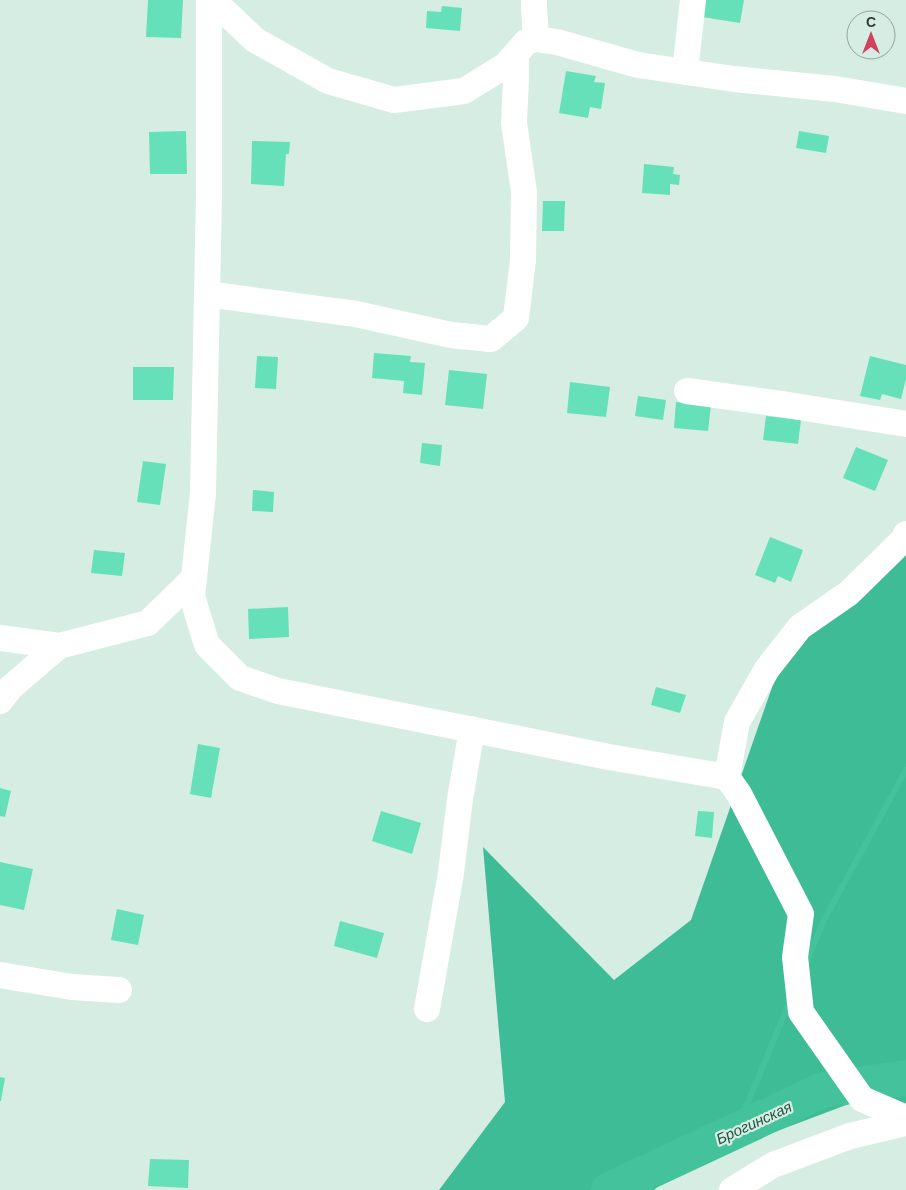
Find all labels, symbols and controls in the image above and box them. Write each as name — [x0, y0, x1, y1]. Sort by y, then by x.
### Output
north arrow — [846, 10, 896, 60]
text: С — [866, 14, 876, 30]
water label: Брогинская — [713, 1098, 795, 1148]

